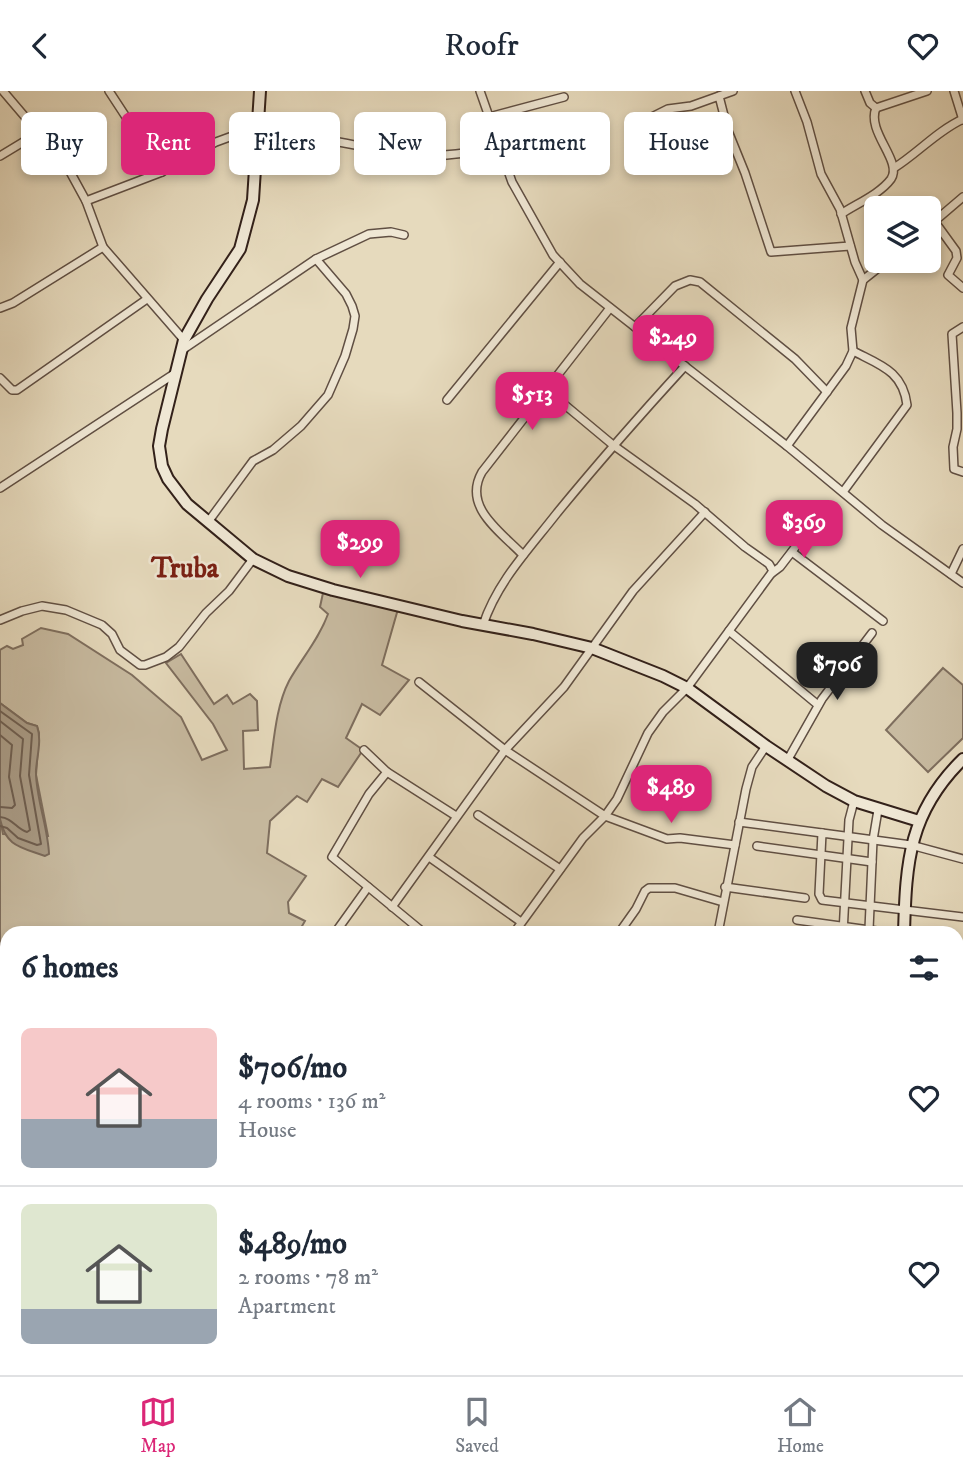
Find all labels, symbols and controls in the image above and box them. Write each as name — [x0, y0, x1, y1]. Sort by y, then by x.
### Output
text: Roofr — [444, 26, 519, 66]
icon: back — [21, 27, 59, 65]
icon: heart — [904, 27, 942, 65]
chip: Buy — [21, 112, 107, 175]
chip: Rent — [121, 112, 215, 175]
chip: Filters — [229, 112, 340, 175]
chip: New — [354, 112, 446, 175]
chip: Apartment — [460, 112, 610, 175]
chip: House — [624, 112, 733, 175]
map controls — [864, 196, 941, 273]
button: layers — [864, 196, 941, 273]
pin: $249 — [632, 315, 714, 375]
text: $249 — [649, 323, 697, 352]
pin: $513 — [491, 373, 573, 432]
text: $513 — [511, 380, 553, 409]
pin: $369 — [763, 501, 845, 560]
text: $369 — [782, 508, 826, 537]
pin: $299 — [319, 521, 401, 580]
text: $299 — [337, 528, 383, 557]
district label: Truba — [150, 551, 220, 586]
pin: $706 — [796, 643, 878, 702]
text: $706 — [812, 650, 862, 679]
pin: $489 — [630, 765, 712, 825]
text: $489 — [647, 773, 695, 802]
icon: filters — [905, 949, 943, 987]
text: 6 homes — [21, 950, 118, 987]
text: $706/mo — [238, 1050, 347, 1087]
icon: home — [77, 1056, 161, 1140]
icon: heart — [905, 1079, 943, 1117]
text: 4 rooms · 136 m² — [238, 1087, 385, 1116]
text: House — [238, 1116, 296, 1145]
text: $489/mo — [238, 1226, 347, 1263]
icon: home — [77, 1232, 161, 1316]
icon: heart — [905, 1255, 943, 1293]
text: 2 rooms · 78 m² — [238, 1263, 378, 1292]
text: Apartment — [238, 1292, 336, 1321]
tab: Map — [139, 1393, 177, 1458]
tab: Saved — [455, 1393, 499, 1458]
tab: Home — [777, 1393, 824, 1458]

